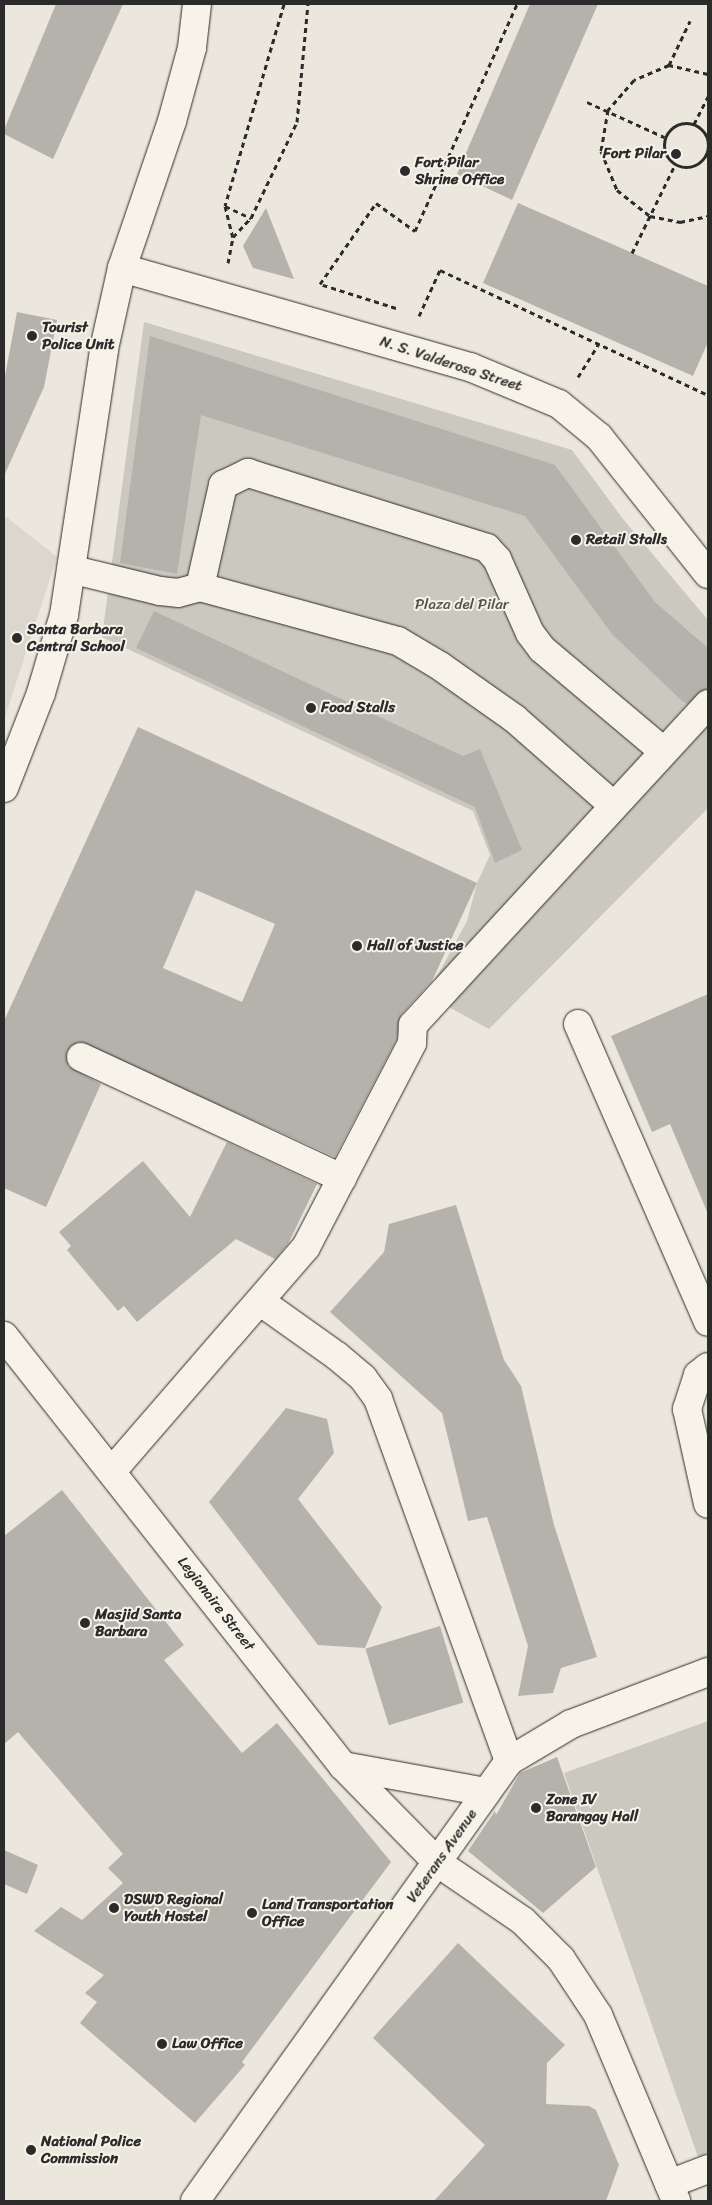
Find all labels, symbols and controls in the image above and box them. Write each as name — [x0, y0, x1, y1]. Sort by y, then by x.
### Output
place label: Fort Pilar — [602, 145, 666, 163]
marker: Fort Pilar — [670, 148, 682, 160]
place label: Fort Pilar Shrine Office — [415, 153, 505, 188]
marker: Fort Pilar Shrine Office — [399, 165, 411, 177]
place label: Tourist Police Unit — [42, 318, 114, 353]
marker: Tourist Police Unit — [26, 330, 38, 342]
street label: N. S. Valderosa Street — [378, 333, 524, 395]
place label: Retail Stalls — [586, 531, 668, 549]
marker: Retail Stalls — [570, 534, 582, 546]
park label: Plaza del Pilar — [415, 596, 509, 614]
place label: Santa Barbara Central School — [27, 620, 125, 655]
marker: Santa Barbara Central School — [11, 632, 23, 644]
place label: Food Stalls — [321, 699, 395, 717]
marker: Food Stalls — [305, 702, 317, 714]
place label: Hall of Justice — [367, 937, 463, 955]
marker: Hall of Justice — [351, 940, 363, 952]
street label: Legionaire Street — [174, 1553, 258, 1655]
place label: Masjid Santa Barbara — [95, 1605, 182, 1640]
marker: Masjid Santa Barbara — [79, 1617, 91, 1629]
place label: Zone IV Barangay Hall — [546, 1790, 638, 1825]
marker: Zone IV Barangay Hall — [530, 1802, 542, 1814]
street label: Veterans Avenue — [403, 1806, 481, 1906]
place label: DSWD Regional Youth Hostel — [124, 1890, 223, 1925]
place label: Land Transportation Office — [262, 1895, 393, 1930]
marker: DSWD Regional Youth Hostel — [108, 1902, 120, 1914]
marker: Land Transportation Office — [246, 1907, 258, 1919]
place label: Law Office — [172, 2035, 243, 2053]
marker: Law Office — [156, 2038, 168, 2050]
place label: National Police Commission — [41, 2132, 141, 2167]
marker: National Police Commission — [25, 2144, 37, 2156]

